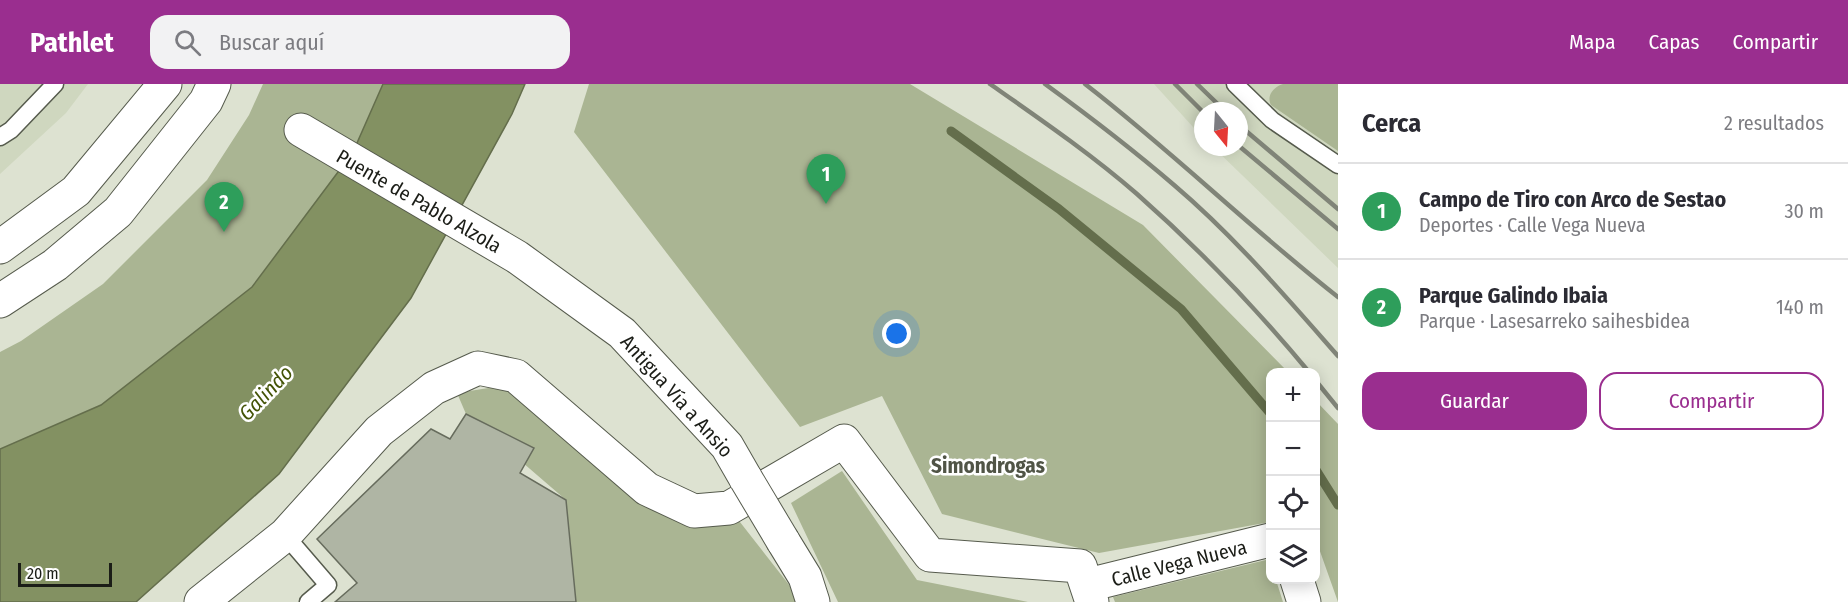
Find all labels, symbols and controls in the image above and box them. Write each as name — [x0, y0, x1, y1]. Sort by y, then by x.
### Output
search box — [150, 15, 570, 69]
text: Pathlet — [30, 26, 114, 59]
icon: search — [171, 26, 204, 59]
text: Buscar aquí — [219, 29, 324, 56]
text: Mapa — [1569, 29, 1616, 55]
text: Capas — [1649, 29, 1699, 55]
text: Compartir — [1732, 29, 1818, 55]
north arrow — [1194, 102, 1248, 156]
text: Cerca — [1362, 108, 1421, 139]
text: 2 resultados — [1724, 111, 1824, 135]
street label: Puente de Pablo Alzola — [332, 144, 506, 258]
pin: 1 — [806, 154, 846, 204]
pin: 2 — [204, 182, 244, 232]
text: Campo de Tiro con Arco de Sestao — [1419, 186, 1726, 213]
text: 1 — [1377, 199, 1386, 223]
text: 30 m — [1784, 199, 1824, 223]
text: Deportes · Calle Vega Nueva — [1419, 213, 1645, 237]
text: Parque Galindo Ibaia — [1419, 282, 1608, 309]
text: 2 — [1377, 295, 1386, 319]
text: 140 m — [1776, 295, 1824, 319]
text: Parque · Lasesarreko saihesbidea — [1419, 309, 1690, 333]
your location — [882, 319, 911, 348]
street label: Antigua Vía a Ansio — [616, 330, 738, 462]
water label: Galindo — [233, 360, 299, 426]
map controls — [1266, 368, 1320, 584]
button: + — [1266, 368, 1320, 422]
button: Guardar — [1362, 372, 1587, 430]
button: Compartir — [1599, 372, 1824, 430]
button: − — [1266, 422, 1320, 476]
district label: Simondrogas — [931, 453, 1045, 479]
button: locate — [1266, 476, 1320, 530]
button: layers — [1266, 530, 1320, 584]
street label: Calle Vega Nueva — [1109, 535, 1249, 591]
scale bar — [18, 560, 112, 588]
text: 20 m — [27, 564, 58, 583]

